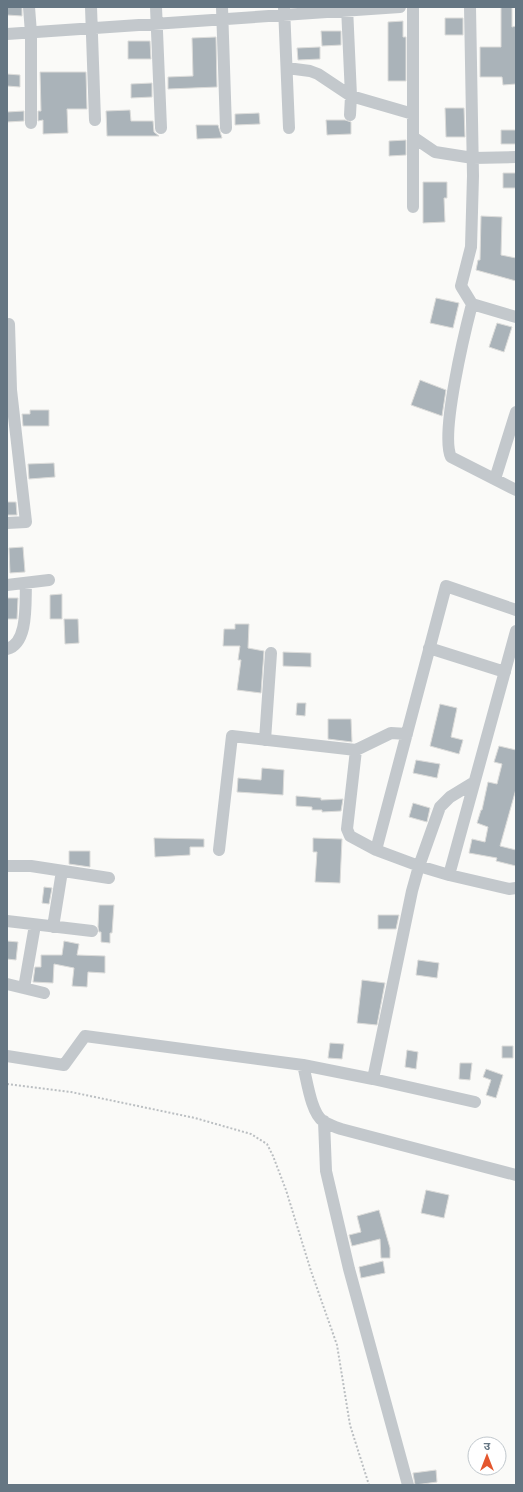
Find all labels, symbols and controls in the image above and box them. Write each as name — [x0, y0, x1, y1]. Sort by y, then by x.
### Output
north arrow — [467, 1436, 507, 1476]
text: उ — [484, 1440, 491, 1453]

